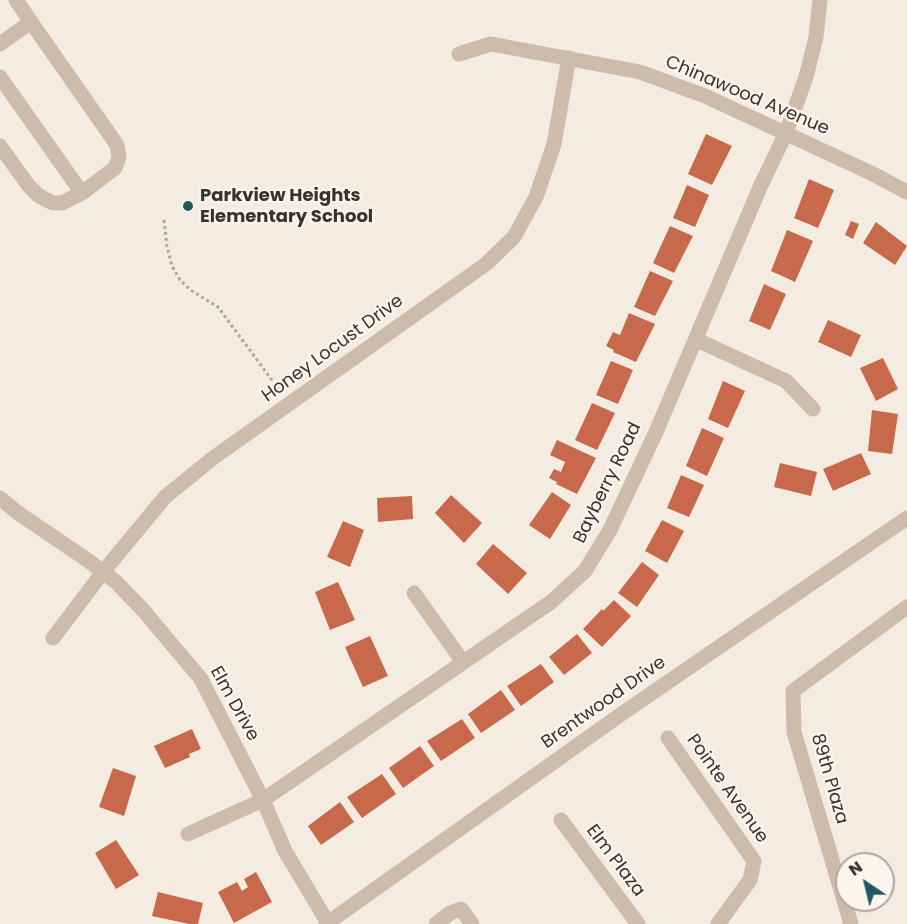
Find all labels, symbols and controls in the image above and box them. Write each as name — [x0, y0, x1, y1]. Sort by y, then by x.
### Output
street label: Chinawood Avenue — [662, 52, 832, 140]
place label: Parkview Heights Elementary School — [200, 185, 373, 228]
marker: Parkview Heights Elementary School — [181, 199, 195, 213]
street label: Honey Locust Drive — [258, 291, 408, 407]
street label: Bayberry Road — [569, 419, 647, 547]
street label: Brentwood Drive — [538, 652, 670, 754]
street label: Elm Drive — [205, 663, 263, 745]
street label: Pointe Avenue — [681, 730, 773, 848]
street label: 89th Plaza — [806, 731, 852, 827]
street label: Elm Plaza — [581, 821, 649, 901]
north arrow — [835, 852, 895, 912]
text: N — [844, 856, 867, 881]

